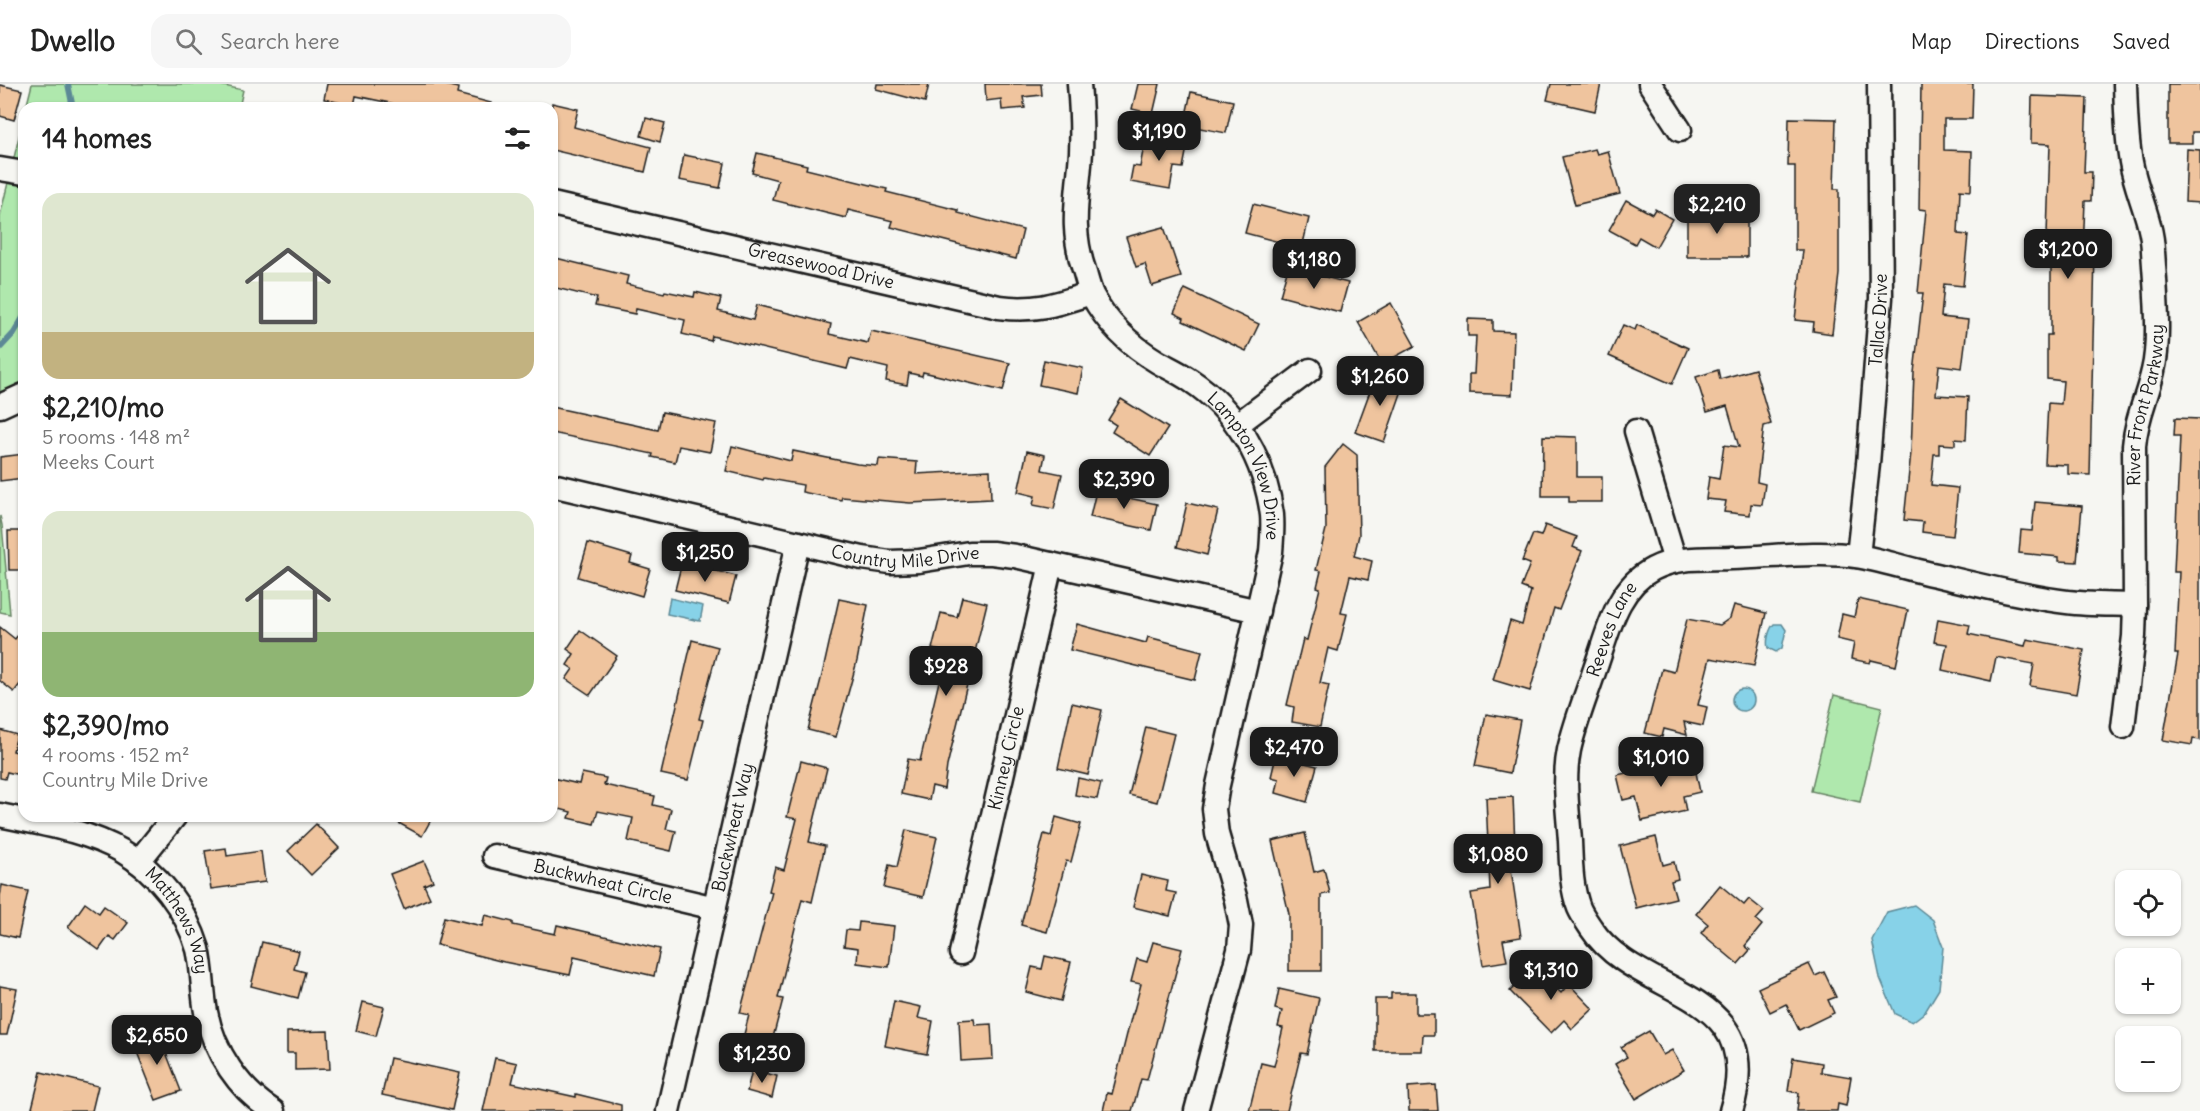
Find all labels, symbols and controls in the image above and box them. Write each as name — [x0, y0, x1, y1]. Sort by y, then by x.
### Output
search box — [151, 14, 571, 68]
text: Dwello — [30, 23, 115, 59]
icon: search — [172, 25, 205, 58]
text: Search here — [220, 27, 340, 55]
text: Map — [1911, 28, 1952, 55]
text: Directions — [1985, 28, 2079, 55]
text: Saved — [2112, 28, 2170, 55]
pin: $1,190 — [1110, 111, 1208, 162]
text: $1,190 — [1132, 118, 1186, 143]
text: 14 homes — [42, 122, 152, 155]
icon: filters — [501, 122, 534, 155]
pin: $2,210 — [1668, 184, 1766, 235]
text: $2,210 — [1688, 191, 1746, 216]
pin: $1,200 — [2019, 229, 2117, 280]
icon: home — [234, 232, 342, 340]
text: $1,200 — [2038, 236, 2098, 261]
street label: Greasewood Drive — [746, 237, 897, 293]
pin: $1,180 — [1265, 239, 1363, 290]
text: $1,180 — [1287, 246, 1341, 271]
street label: Tallac Drive — [1864, 273, 1892, 367]
street label: River Front Parkway — [2122, 324, 2168, 486]
pin: $1,260 — [1331, 356, 1429, 407]
text: $1,260 — [1351, 363, 1409, 388]
street label: Lampton View Drive — [1203, 386, 1284, 541]
text: $2,210/mo — [42, 391, 164, 424]
text: 5 rooms · 148 m² — [42, 424, 190, 449]
text: Meeks Court — [42, 449, 154, 474]
pin: $2,390 — [1075, 459, 1173, 510]
text: $2,390 — [1093, 466, 1155, 491]
pin: $1,250 — [656, 532, 754, 583]
text: $1,250 — [676, 539, 734, 564]
street label: Country Mile Drive — [829, 539, 979, 573]
icon: home — [234, 550, 342, 658]
street label: Reeves Lane — [1581, 576, 1642, 680]
pin: $928 — [910, 646, 982, 697]
text: $928 — [923, 653, 969, 678]
street label: Kinney Circle — [982, 704, 1029, 812]
text: $2,390/mo — [42, 709, 169, 742]
pin: $2,470 — [1245, 727, 1343, 778]
text: $2,470 — [1264, 734, 1324, 759]
pin: $1,010 — [1612, 737, 1710, 788]
text: 4 rooms · 152 m² — [42, 742, 190, 767]
text: $1,010 — [1632, 744, 1690, 769]
street label: Buckwheat Way — [707, 760, 758, 894]
text: Country Mile Drive — [42, 767, 208, 792]
pin: $1,080 — [1449, 834, 1547, 885]
text: $1,080 — [1468, 841, 1528, 866]
street label: Buckwheat Circle — [532, 854, 675, 909]
street label: Matthews Way — [140, 861, 214, 975]
map controls — [2115, 870, 2181, 1092]
button: locate — [2115, 870, 2181, 936]
button: + — [2115, 948, 2181, 1014]
pin: $1,310 — [1502, 950, 1600, 1001]
text: $1,310 — [1523, 957, 1579, 982]
pin: $2,650 — [108, 1015, 206, 1066]
text: $2,650 — [126, 1022, 188, 1047]
button: − — [2115, 1026, 2181, 1092]
pin: $1,230 — [713, 1033, 811, 1084]
text: $1,230 — [733, 1040, 791, 1065]

